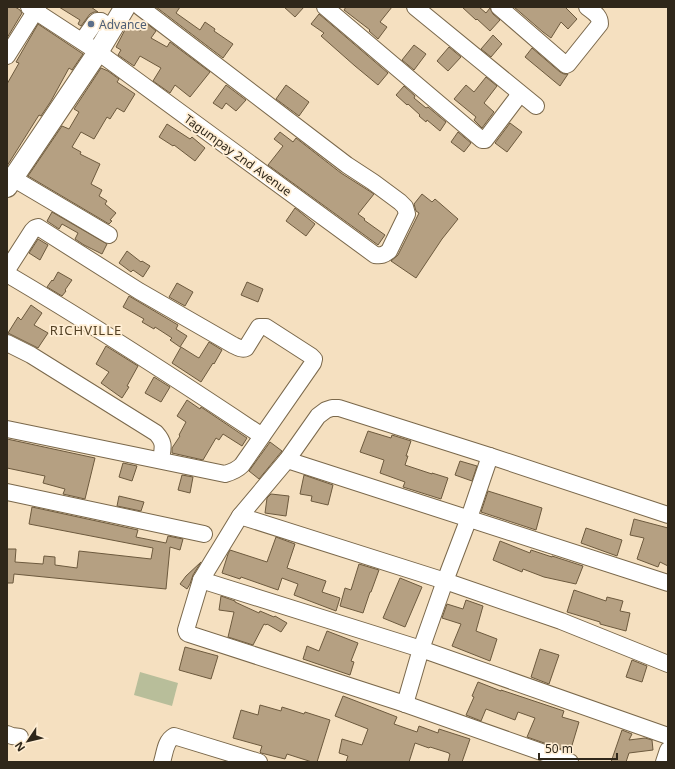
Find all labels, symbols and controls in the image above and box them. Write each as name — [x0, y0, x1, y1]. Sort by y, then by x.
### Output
place label: Advance — [99, 16, 147, 33]
marker: Advance — [86, 19, 96, 29]
street label: Tagumpay 2nd Avenue — [181, 110, 295, 200]
district label: RICHVILLE — [50, 321, 122, 339]
north arrow — [8, 721, 48, 761]
scale bar — [539, 735, 617, 761]
text: N — [11, 739, 28, 755]
text: 50 m — [545, 740, 573, 757]

